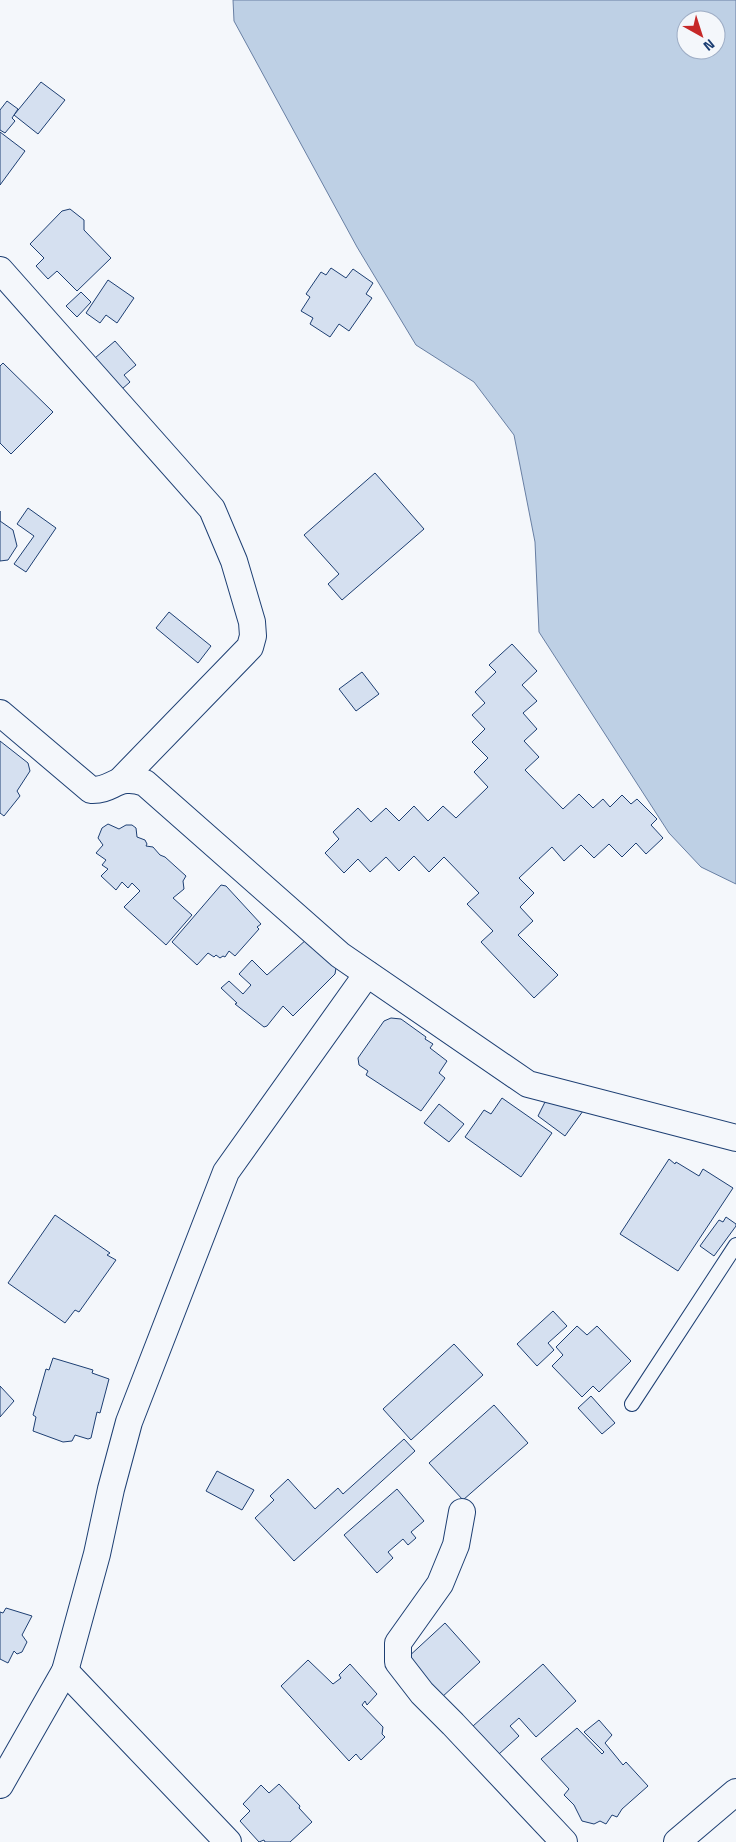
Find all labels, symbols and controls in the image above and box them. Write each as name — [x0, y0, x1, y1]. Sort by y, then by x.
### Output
north arrow — [676, 10, 726, 60]
text: N — [699, 34, 720, 57]

